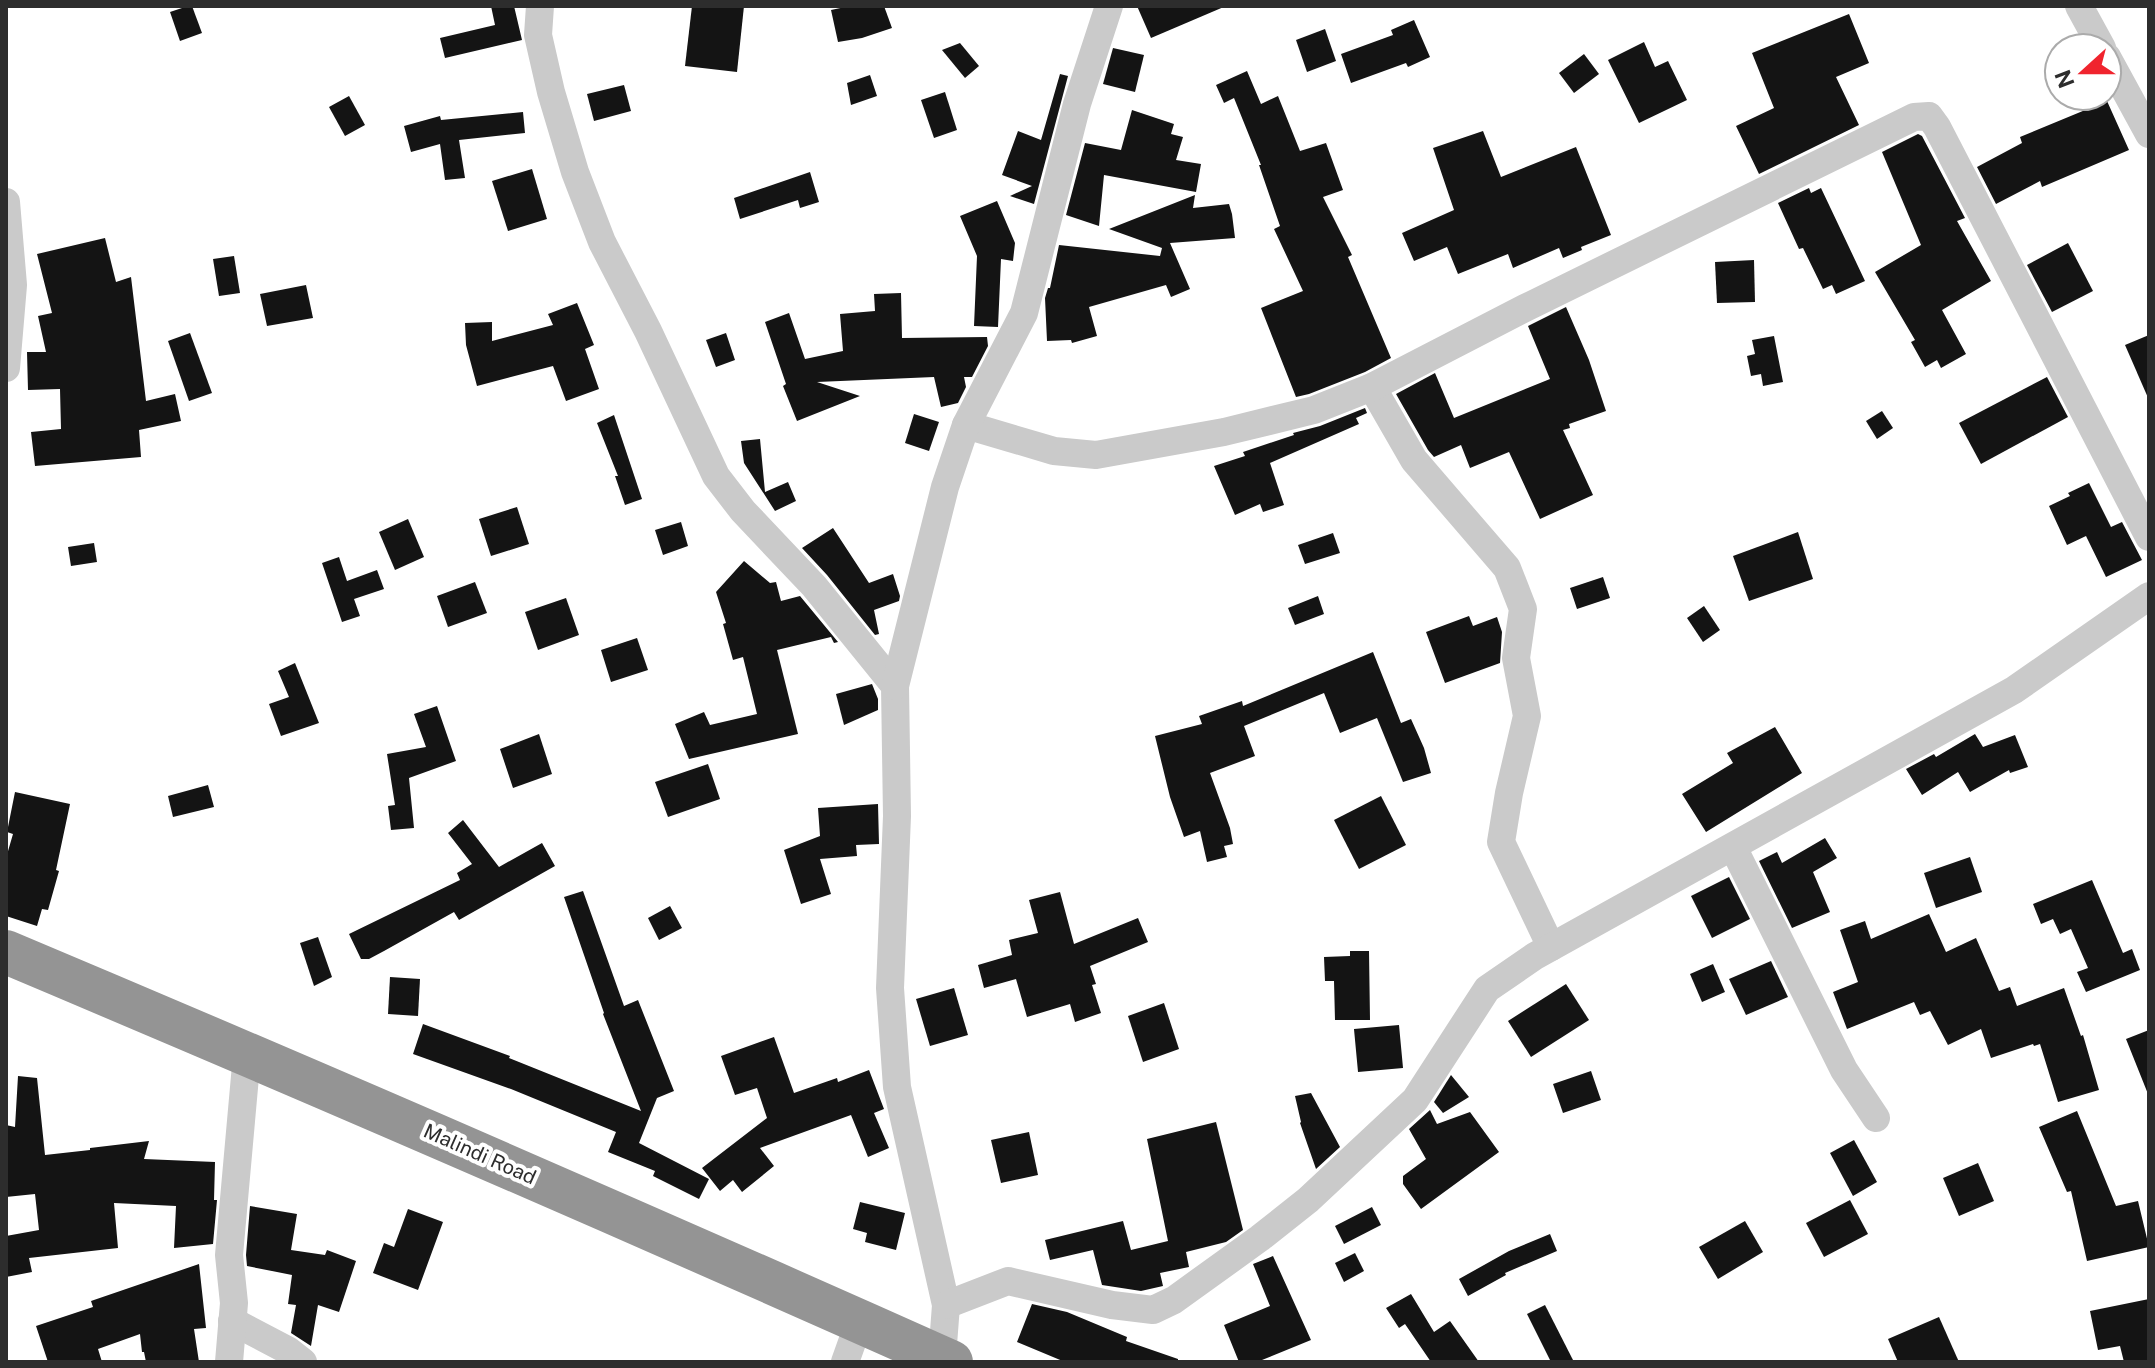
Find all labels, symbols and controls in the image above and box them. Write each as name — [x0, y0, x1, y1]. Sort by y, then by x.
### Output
north arrow — [2043, 32, 2123, 112]
text: N — [2049, 66, 2080, 92]
street label: Malindi Road — [420, 1119, 540, 1189]

